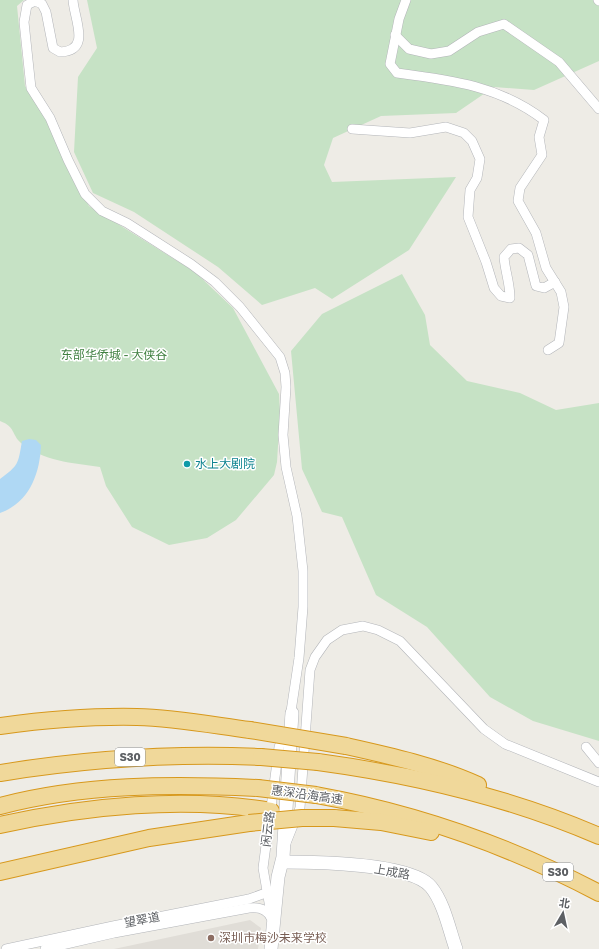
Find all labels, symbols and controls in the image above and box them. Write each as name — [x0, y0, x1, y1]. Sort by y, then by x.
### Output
park label: 东部华侨城 - 大侠谷 — [61, 347, 167, 362]
place label: 水上大剧院 — [195, 456, 255, 471]
marker: 水上大剧院 — [182, 459, 192, 469]
road number: S30 — [115, 748, 145, 766]
street label: 惠深沿海高速 — [270, 782, 344, 807]
street label: 闲云路 — [258, 810, 277, 848]
street label: 上成路 — [373, 861, 411, 882]
road number: S30 — [543, 863, 573, 881]
north arrow — [543, 893, 583, 933]
text: 北 — [558, 895, 571, 910]
street label: 望翠道 — [123, 909, 161, 930]
place label: 深圳市梅沙未来学校 — [219, 930, 327, 945]
marker: 深圳市梅沙未来学校 — [206, 933, 216, 943]

